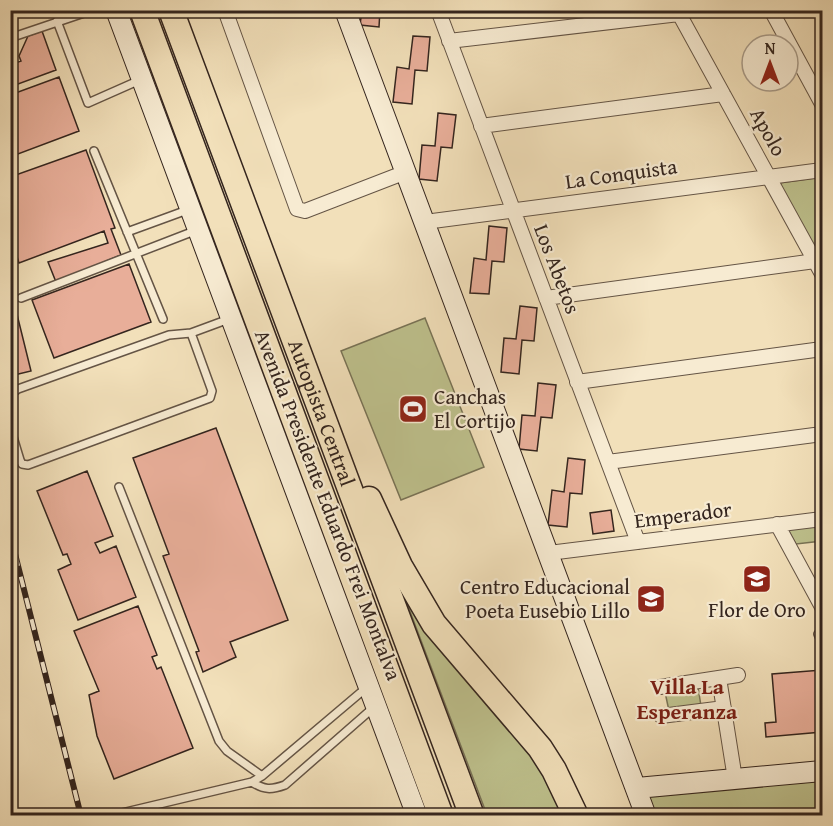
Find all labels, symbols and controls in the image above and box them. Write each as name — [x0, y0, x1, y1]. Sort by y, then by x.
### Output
north arrow — [740, 33, 800, 93]
text: N — [765, 36, 776, 60]
street label: Apolo — [742, 102, 794, 162]
street label: La Conquista — [563, 150, 679, 197]
street label: Los Abetos — [526, 219, 589, 318]
street label: Avenida Presidente Eduardo Frei Montalva — [247, 325, 410, 685]
street label: Autopista Central — [280, 335, 364, 491]
place label: Canchas El Cortijo — [434, 381, 516, 436]
sports icon: Canchas El Cortijo — [397, 393, 429, 425]
street label: Emperador — [632, 493, 734, 536]
school or university icon: Flor de Oro — [741, 563, 773, 595]
place label: Centro Educacional Poeta Eusebio Lillo — [460, 571, 630, 626]
school or university icon: Centro Educacional Poeta Eusebio Lillo — [635, 583, 667, 615]
place label: Flor de Oro — [708, 594, 806, 625]
district label: Villa La Esperanza — [637, 670, 738, 727]

